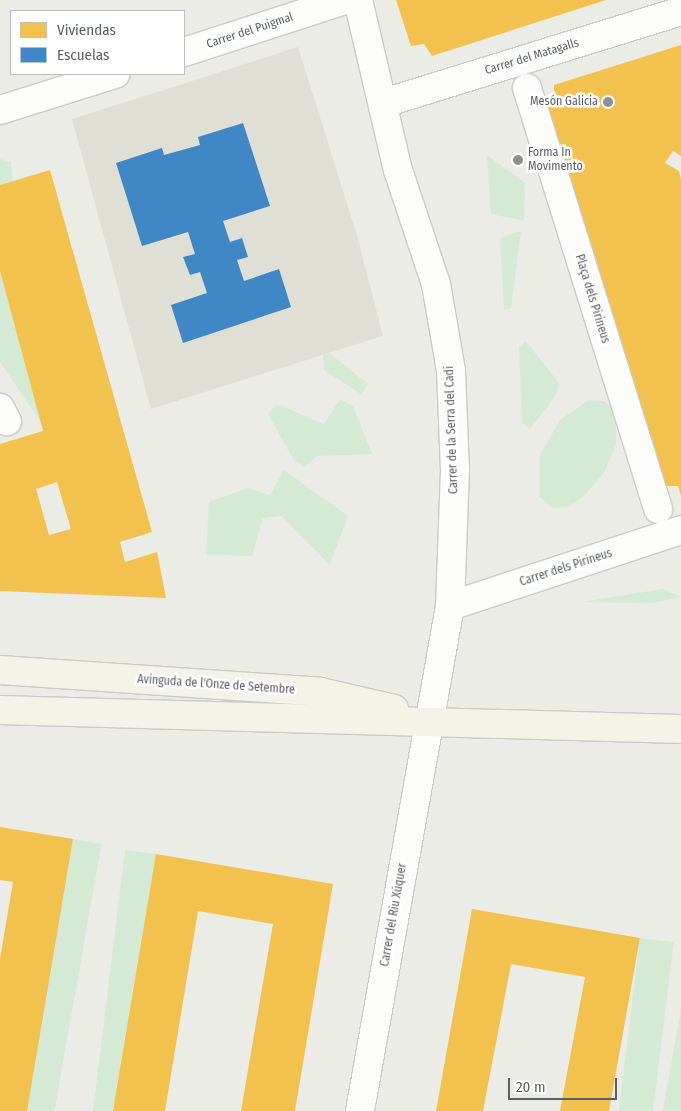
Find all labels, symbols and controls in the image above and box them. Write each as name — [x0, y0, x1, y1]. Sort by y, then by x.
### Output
legend — [10, 10, 185, 75]
street label: Carrer del Puigmal — [205, 10, 295, 52]
text: Viviendas — [57, 21, 116, 39]
street label: Carrer del Matagalls — [483, 36, 581, 78]
text: Escuelas — [57, 46, 109, 64]
place label: Mesón Galicia — [530, 95, 598, 109]
marker: Mesón Galicia — [602, 96, 614, 108]
place label: Forma In Movimento — [528, 146, 583, 174]
marker: Forma In Movimento — [512, 154, 524, 166]
street label: Plaça dels Pirineus — [572, 253, 612, 345]
street label: Carrer de la Serra del Cadí — [443, 366, 461, 494]
street label: Carrer dels Pirineus — [518, 546, 614, 590]
street label: Avinguda de l'Onze de Setembre — [137, 672, 295, 698]
street label: Carrer del Riu Xúquer — [378, 862, 410, 968]
scale bar — [511, 1068, 620, 1100]
text: 20 m — [516, 1078, 546, 1096]

